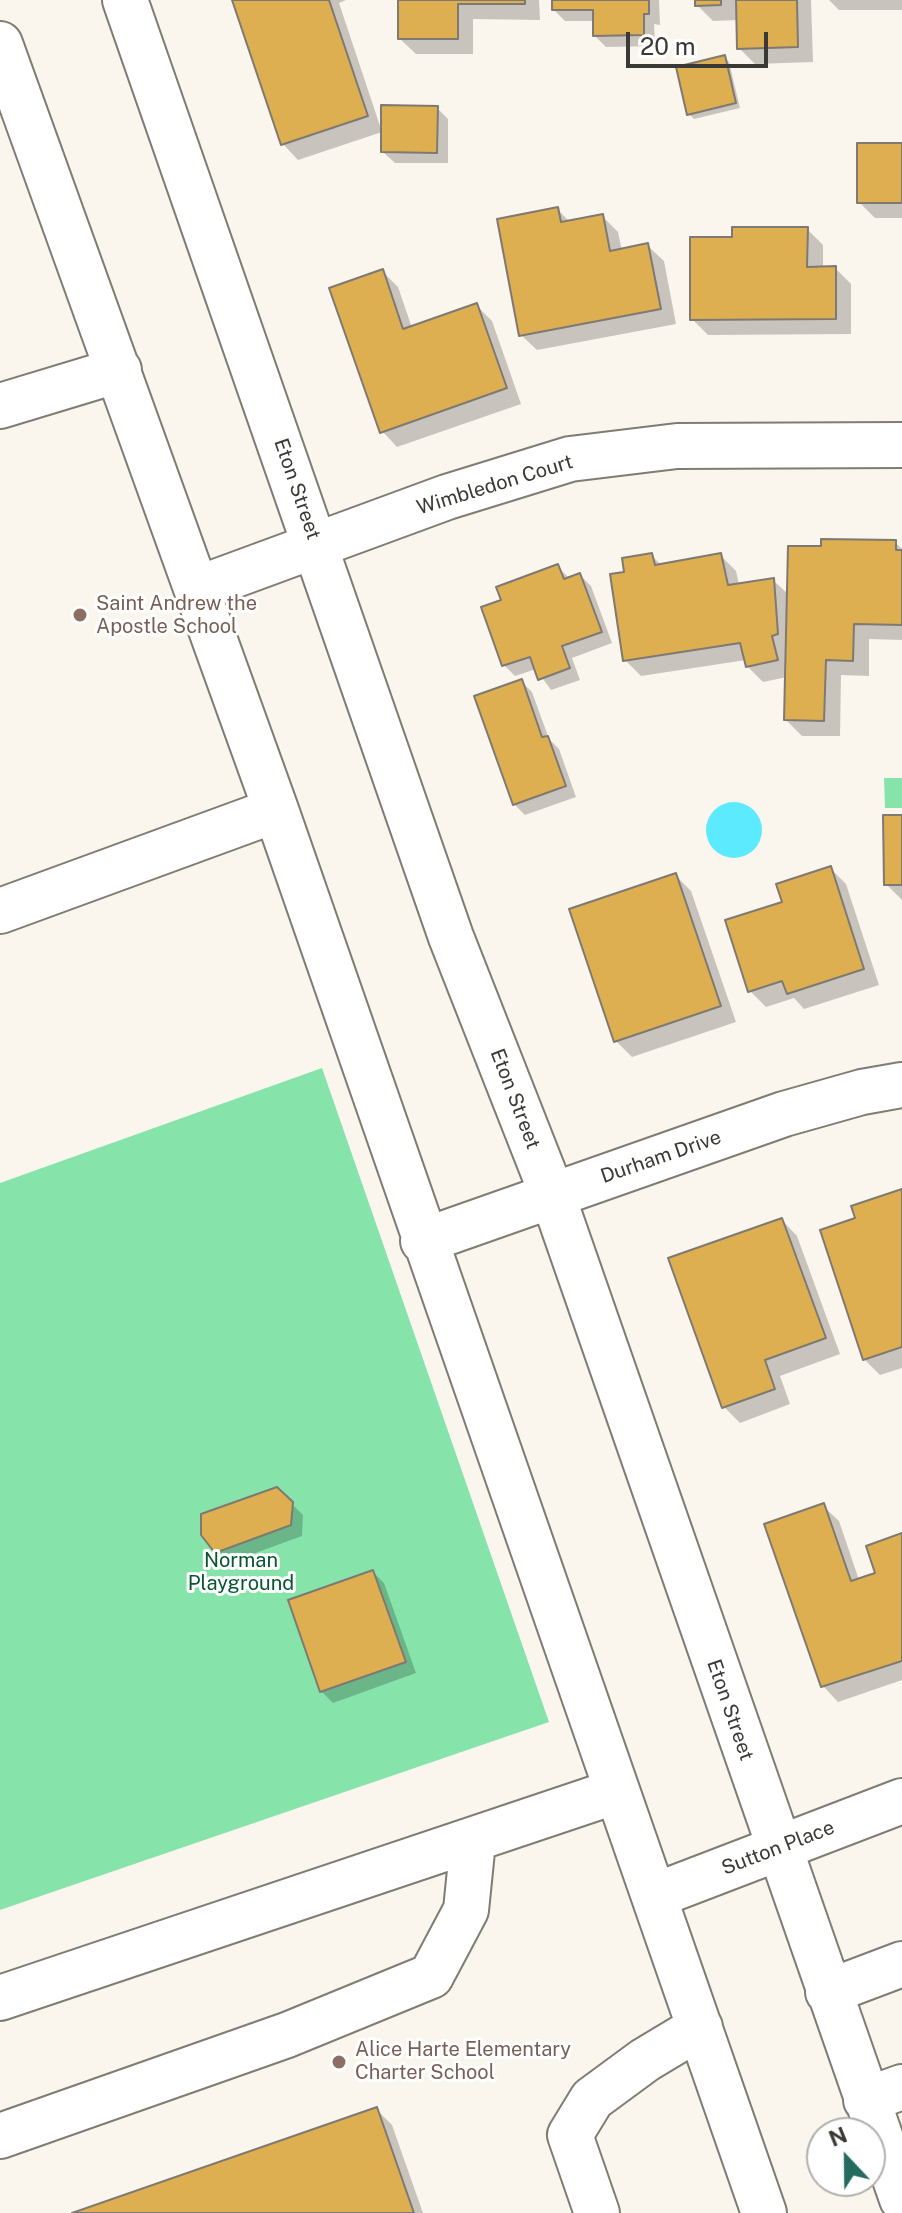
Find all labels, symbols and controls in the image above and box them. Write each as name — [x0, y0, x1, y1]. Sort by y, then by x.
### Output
scale bar — [630, 16, 772, 66]
text: 20 m — [640, 32, 696, 60]
street label: Eton Street — [268, 435, 326, 543]
street label: Wimbledon Court — [414, 450, 576, 520]
place label: Saint Andrew the Apostle School — [96, 592, 257, 639]
marker: Saint Andrew the Apostle School — [71, 606, 89, 624]
street label: Eton Street — [485, 1045, 545, 1153]
street label: Durham Drive — [598, 1125, 724, 1189]
park label: Norman Playground — [188, 1549, 294, 1596]
street label: Eton Street — [701, 1656, 759, 1764]
street label: Sutton Place — [718, 1815, 838, 1881]
place label: Alice Harte Elementary Charter School — [355, 2038, 571, 2085]
marker: Alice Harte Elementary Charter School — [330, 2053, 348, 2071]
north arrow — [806, 2117, 886, 2197]
text: N — [825, 2121, 851, 2152]

